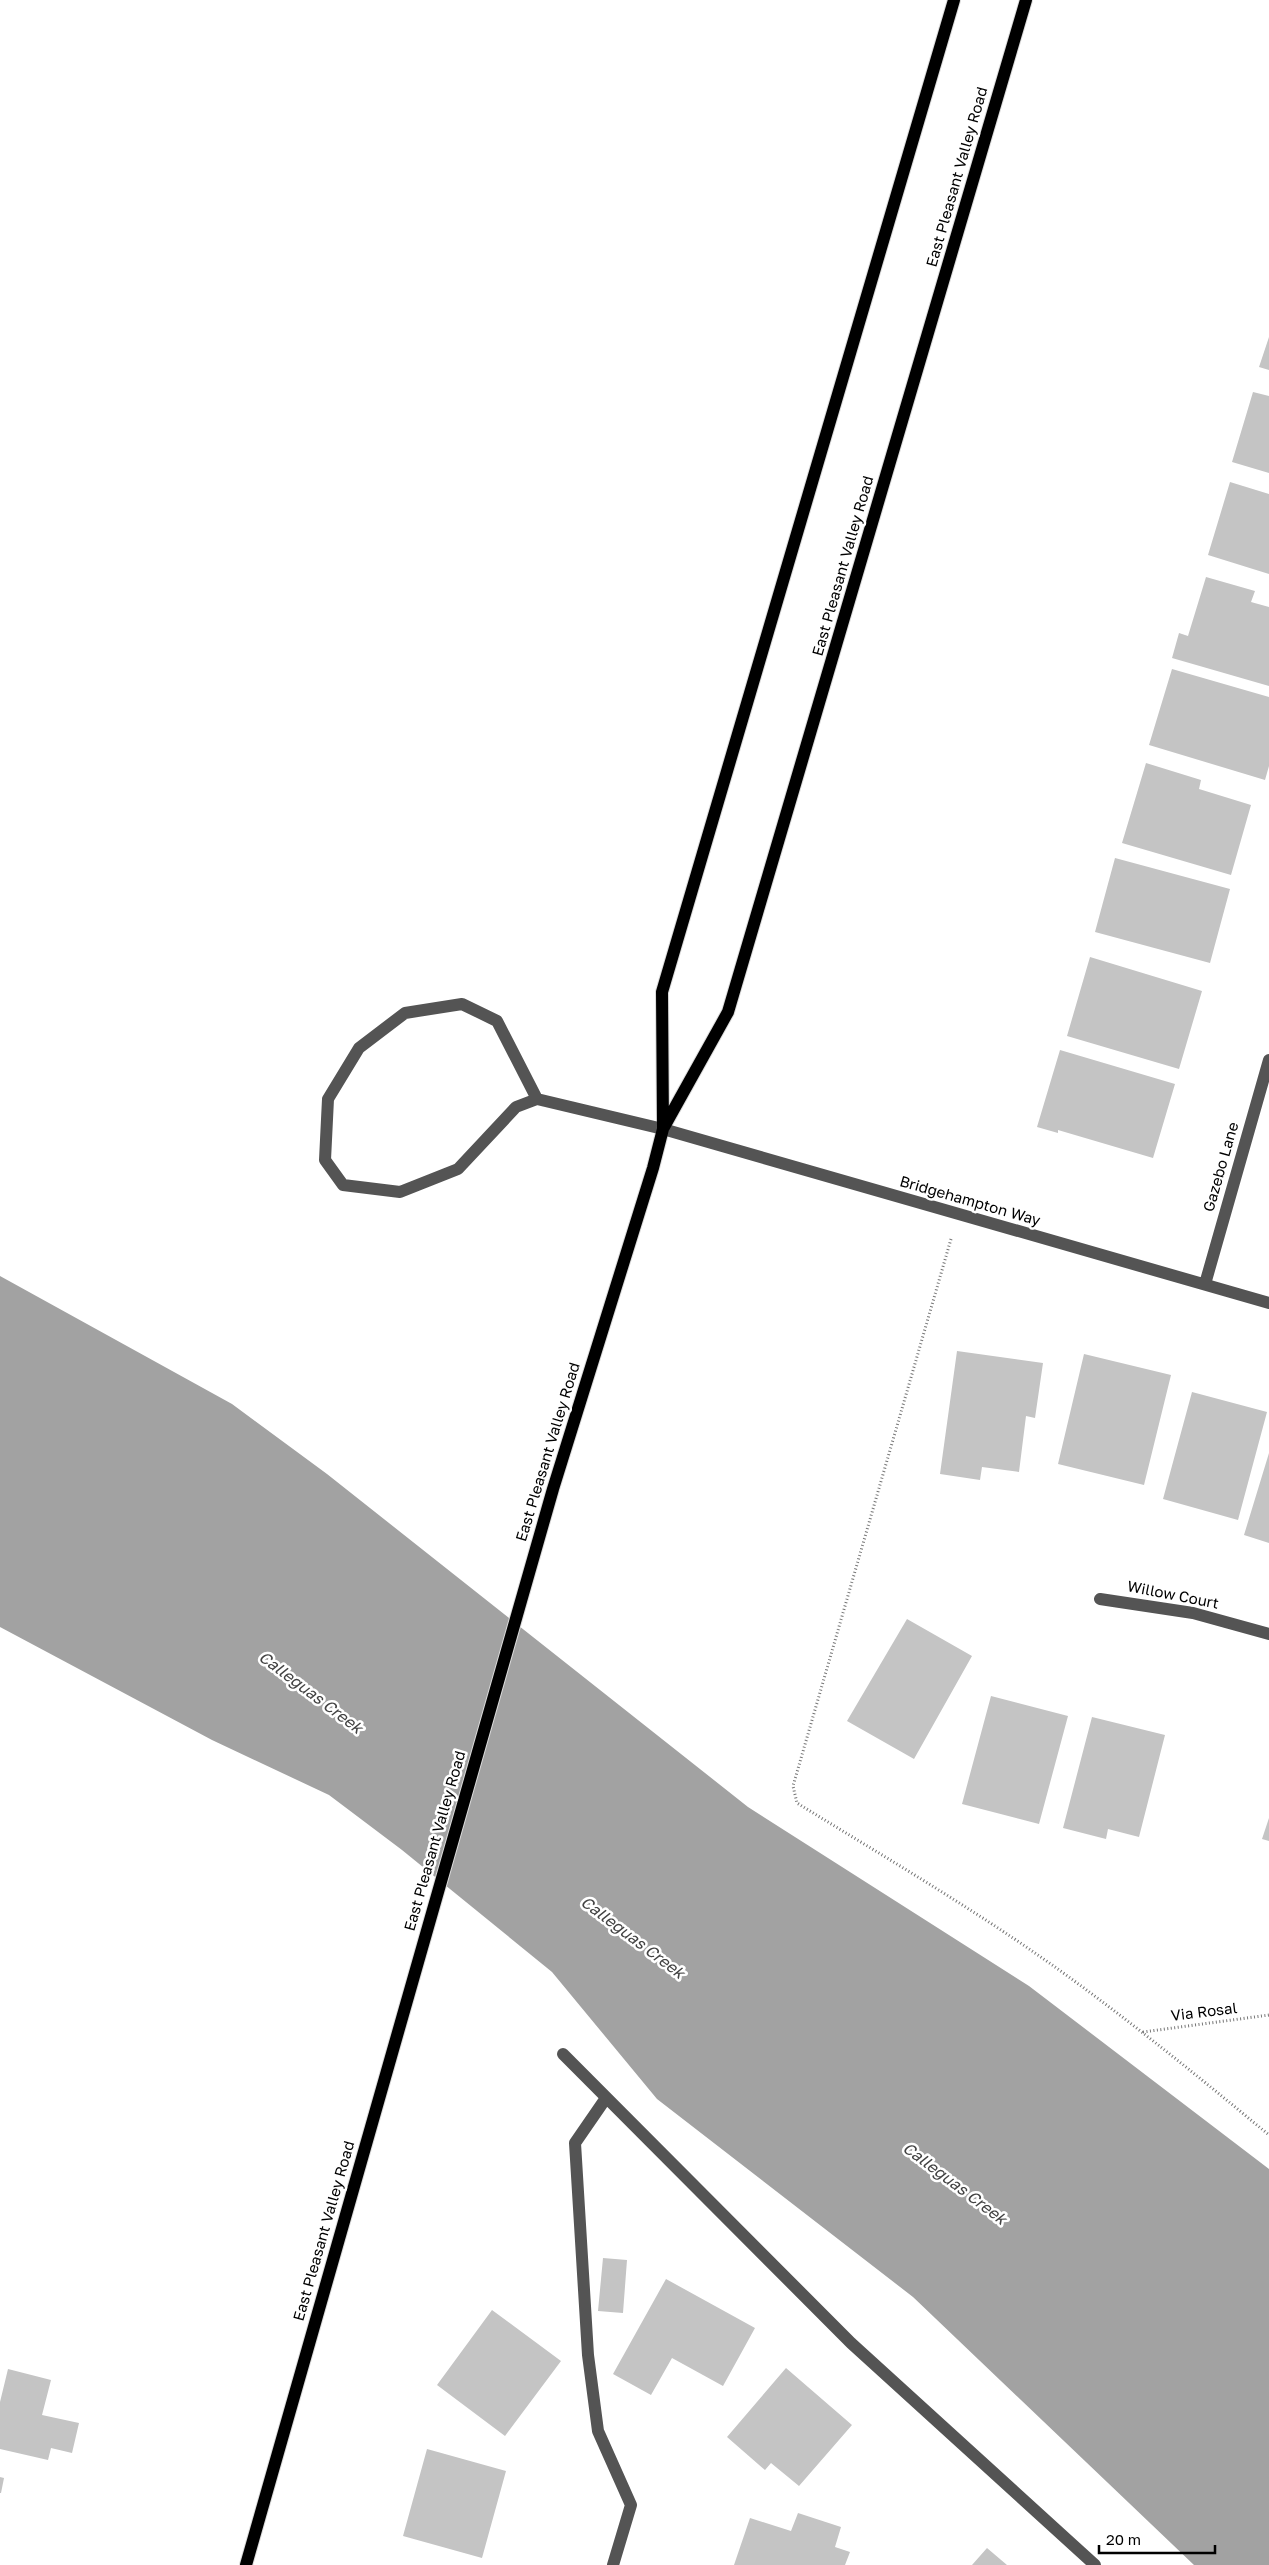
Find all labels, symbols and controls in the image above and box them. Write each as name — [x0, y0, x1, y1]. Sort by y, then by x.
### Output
street label: East Pleasant Valley Road — [922, 85, 990, 269]
street label: East Pleasant Valley Road — [808, 474, 876, 658]
street label: Gazebo Lane — [1199, 1120, 1242, 1214]
street label: Bridgehampton Way — [898, 1171, 1043, 1229]
street label: East Pleasant Valley Road — [511, 1360, 583, 1543]
street label: Willow Court — [1126, 1576, 1221, 1612]
water label: Calleguas Creek — [255, 1646, 368, 1739]
street label: East Pleasant Valley Road — [400, 1749, 468, 1933]
water label: Calleguas Creek — [577, 1891, 690, 1984]
street label: Via Rosal — [1170, 1998, 1238, 2024]
water label: Calleguas Creek — [899, 2137, 1012, 2230]
street label: East Pleasant Valley Road — [289, 2139, 357, 2323]
scale bar — [1099, 2522, 1215, 2554]
text: 20 m — [1106, 2530, 1141, 2548]

